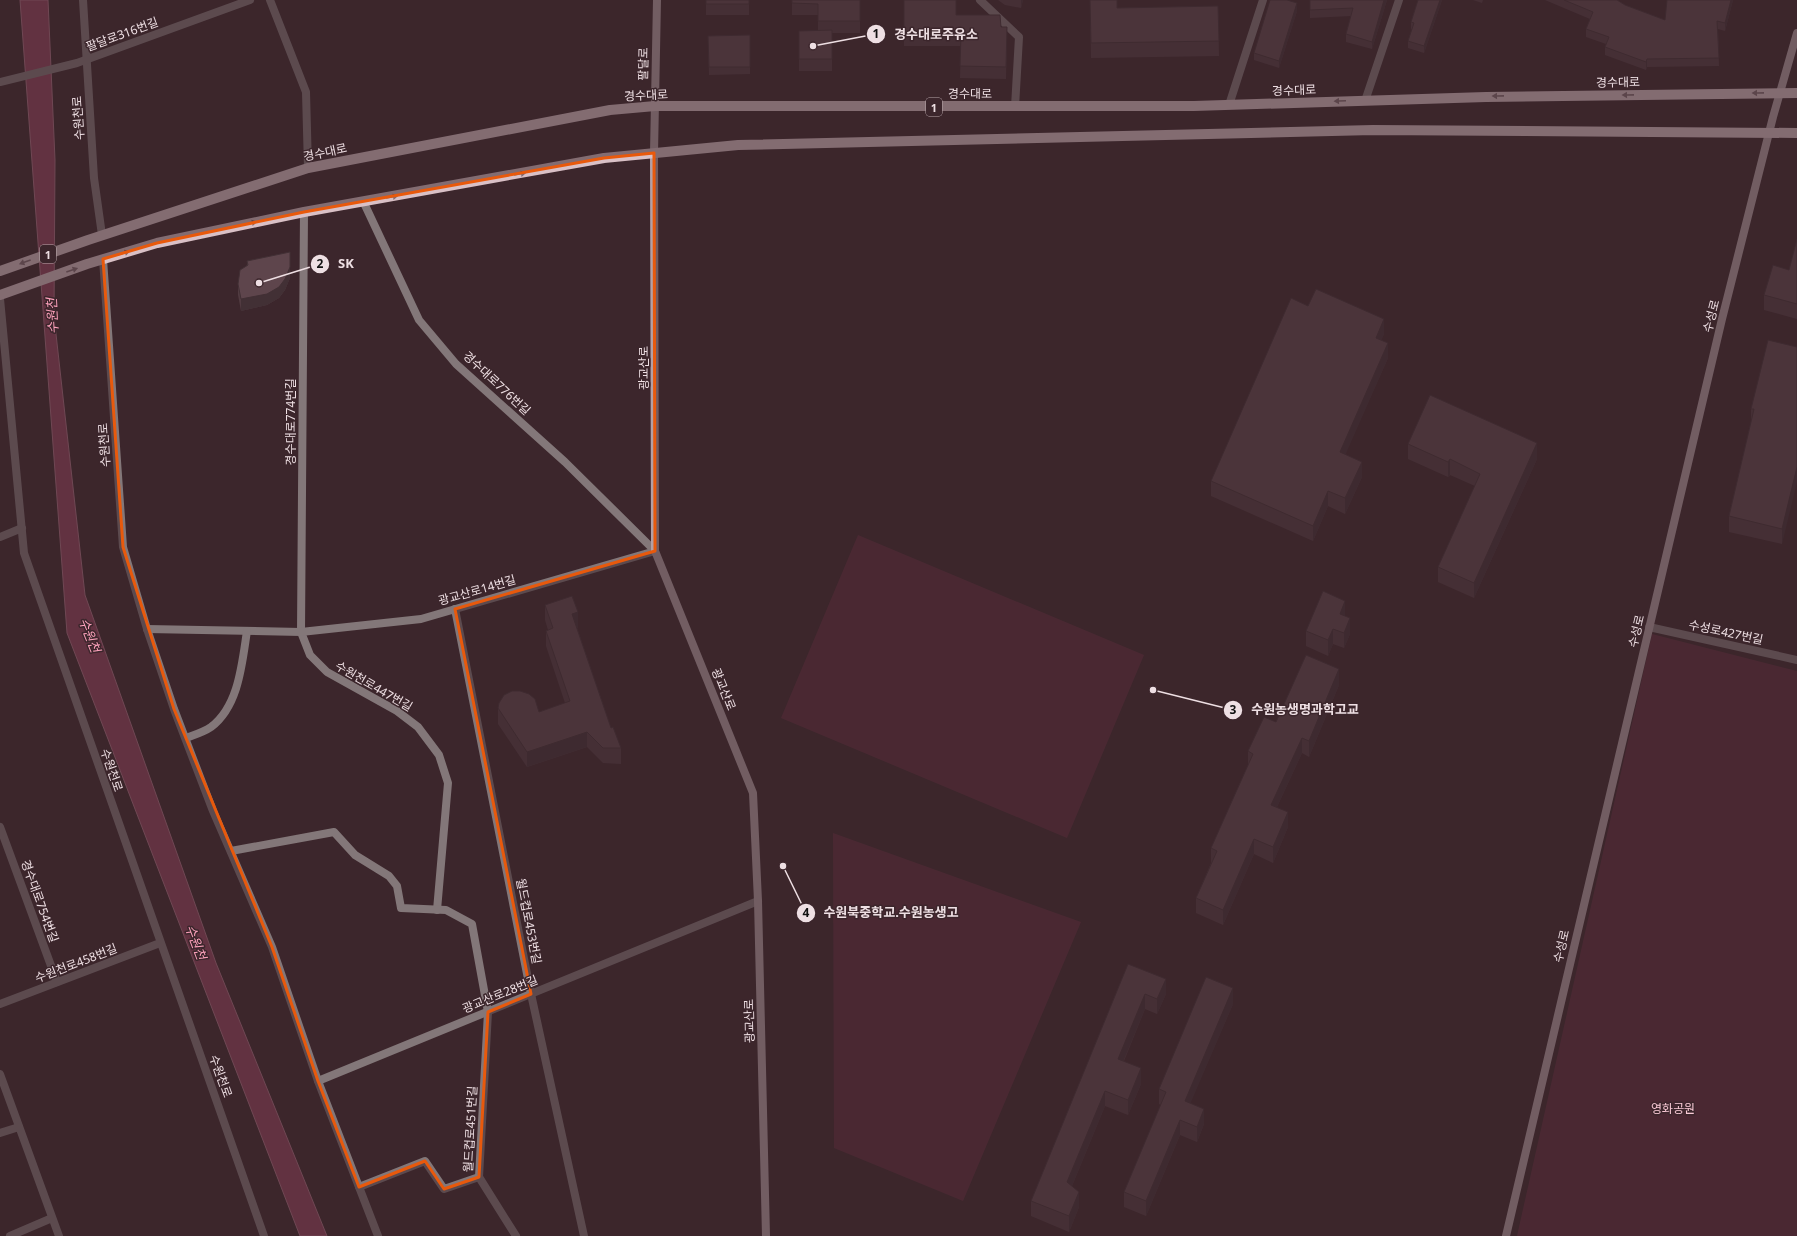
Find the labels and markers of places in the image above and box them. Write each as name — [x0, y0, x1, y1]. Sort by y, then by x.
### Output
callout: 경수대로주유소 — [866, 22, 986, 47]
callout: SK — [310, 251, 362, 276]
callout: 수원농생명과학고교 — [1223, 697, 1367, 722]
callout: 수원북중학교.수원농생고 — [796, 900, 967, 925]

